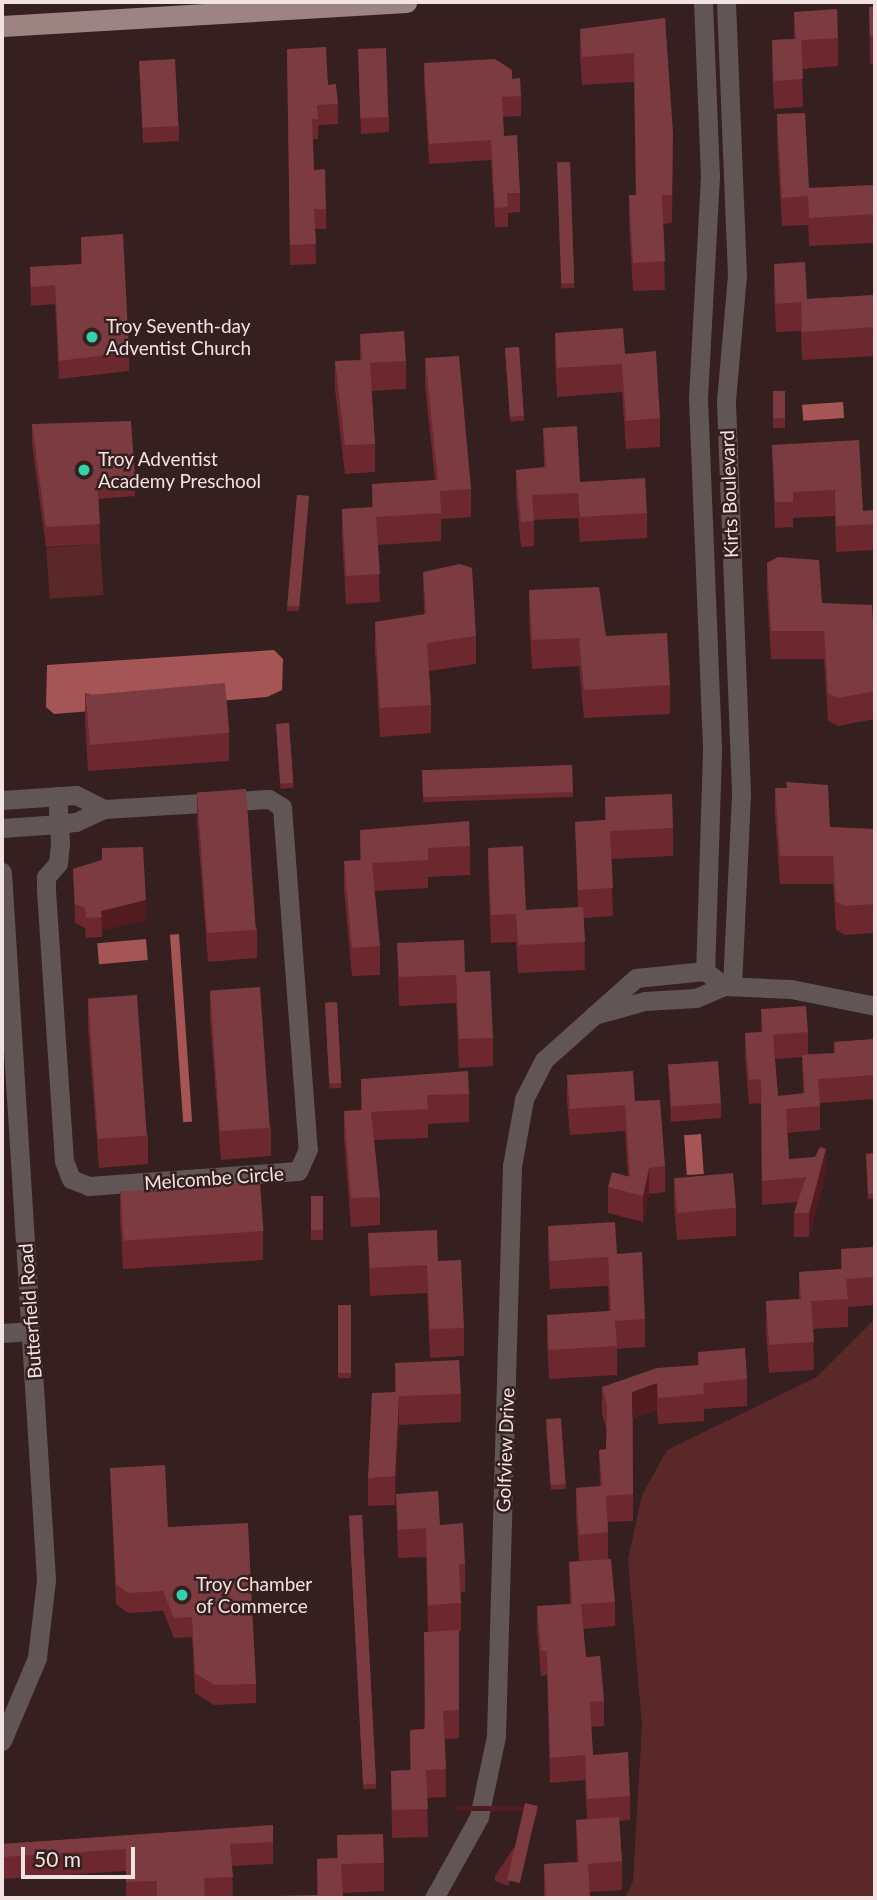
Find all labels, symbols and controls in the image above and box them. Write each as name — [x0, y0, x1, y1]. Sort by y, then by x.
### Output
place label: Troy Seventh-day Adventist Church — [106, 315, 251, 359]
marker: Troy Seventh-day Adventist Church — [84, 329, 100, 345]
street label: Kirts Boulevard — [715, 430, 743, 558]
place label: Troy Adventist Academy Preschool — [98, 448, 262, 492]
marker: Troy Adventist Academy Preschool — [76, 462, 92, 478]
street label: Melcombe Circle — [143, 1162, 285, 1194]
street label: Butterfield Road — [14, 1243, 46, 1379]
street label: Golfview Drive — [491, 1387, 519, 1513]
place label: Troy Chamber of Commerce — [196, 1573, 313, 1617]
marker: Troy Chamber of Commerce — [174, 1587, 190, 1603]
scale bar — [24, 1834, 138, 1878]
text: 50 m — [34, 1846, 81, 1871]

